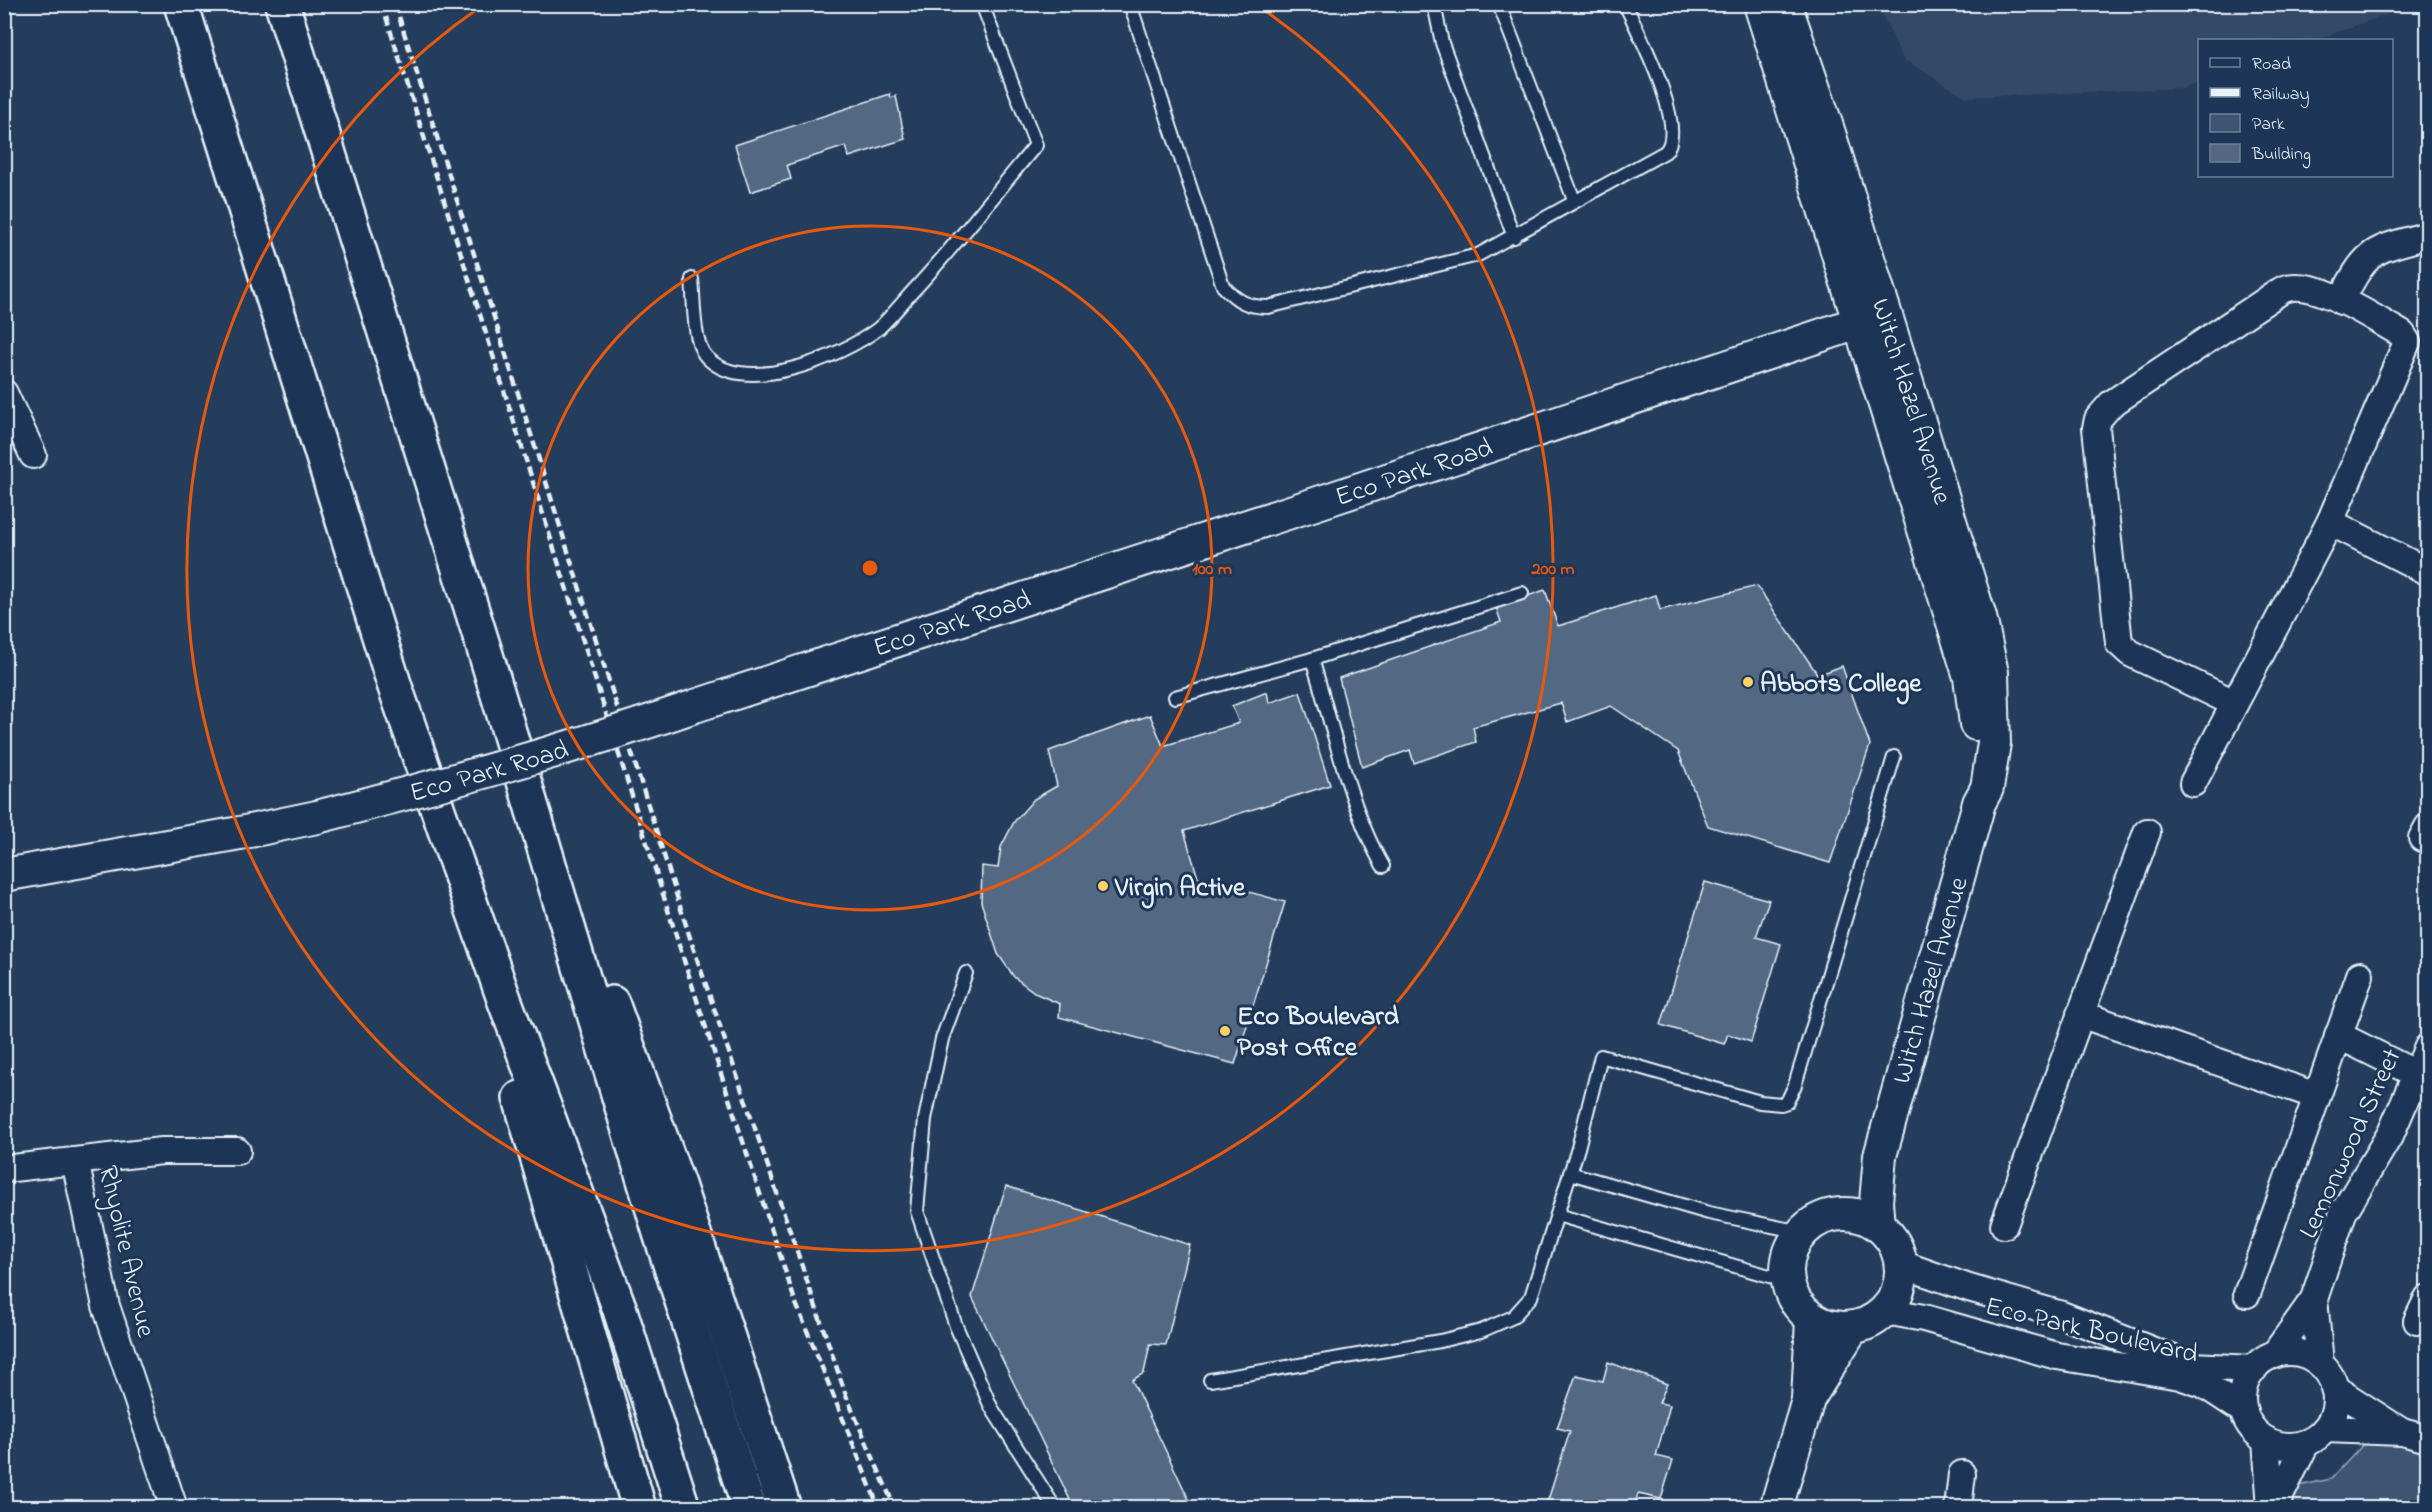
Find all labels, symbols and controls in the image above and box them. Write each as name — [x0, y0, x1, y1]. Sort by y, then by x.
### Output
legend — [2198, 39, 2393, 177]
text: Road — [2252, 52, 2291, 78]
text: Railway — [2252, 82, 2309, 108]
text: Park — [2252, 112, 2285, 138]
text: Building — [2251, 142, 2311, 169]
street label: Witch Hazel Avenue — [1860, 294, 1961, 510]
street label: Eco Park Road — [1331, 429, 1498, 518]
text: 100 m — [1192, 557, 1232, 583]
text: 200 m — [1531, 557, 1575, 583]
centre of rings — [860, 558, 880, 578]
street label: Eco Park Road — [869, 581, 1036, 669]
place label: Abbots College — [1760, 665, 1922, 705]
marker: Abbots College — [1741, 675, 1755, 689]
street label: Eco Park Road — [406, 731, 574, 814]
place label: Virgin Active — [1114, 869, 1246, 909]
street label: Witch Hazel Avenue — [1883, 872, 1980, 1089]
marker: Virgin Active — [1096, 879, 1110, 893]
place label: Eco Boulevard Post Office — [1237, 998, 1400, 1068]
marker: Eco Boulevard Post Office — [1218, 1024, 1232, 1038]
street label: Lemonwood Street — [2290, 1043, 2412, 1246]
street label: Rhyolite Avenue — [87, 1162, 164, 1342]
street label: Eco Park Boulevard — [1981, 1288, 2202, 1375]

